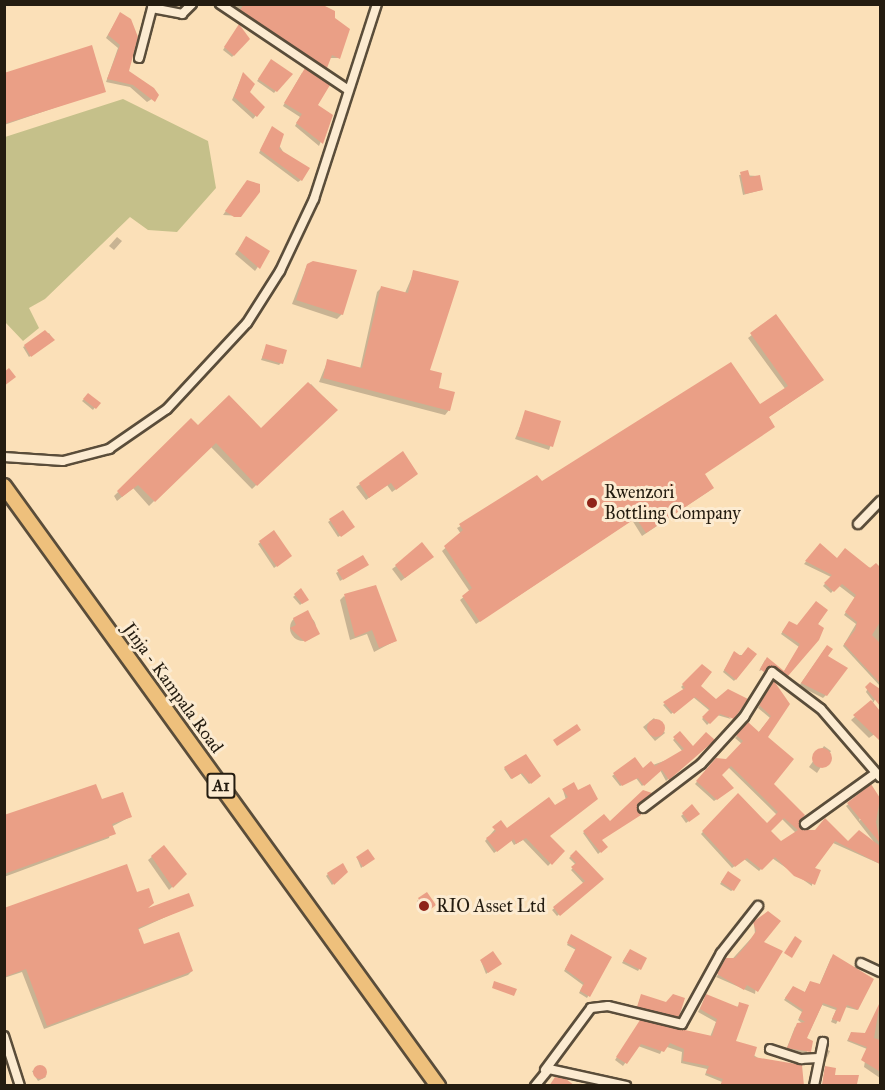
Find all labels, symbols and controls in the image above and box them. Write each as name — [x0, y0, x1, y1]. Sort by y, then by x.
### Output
place label: Rwenzori Bottling Company — [604, 482, 741, 524]
marker: Rwenzori Bottling Company — [585, 496, 599, 510]
street label: Jinja - Kampala Road — [118, 619, 228, 757]
road number: A1 — [206, 773, 236, 799]
place label: RIO Asset Ltd — [436, 895, 545, 917]
marker: RIO Asset Ltd — [417, 899, 431, 913]

